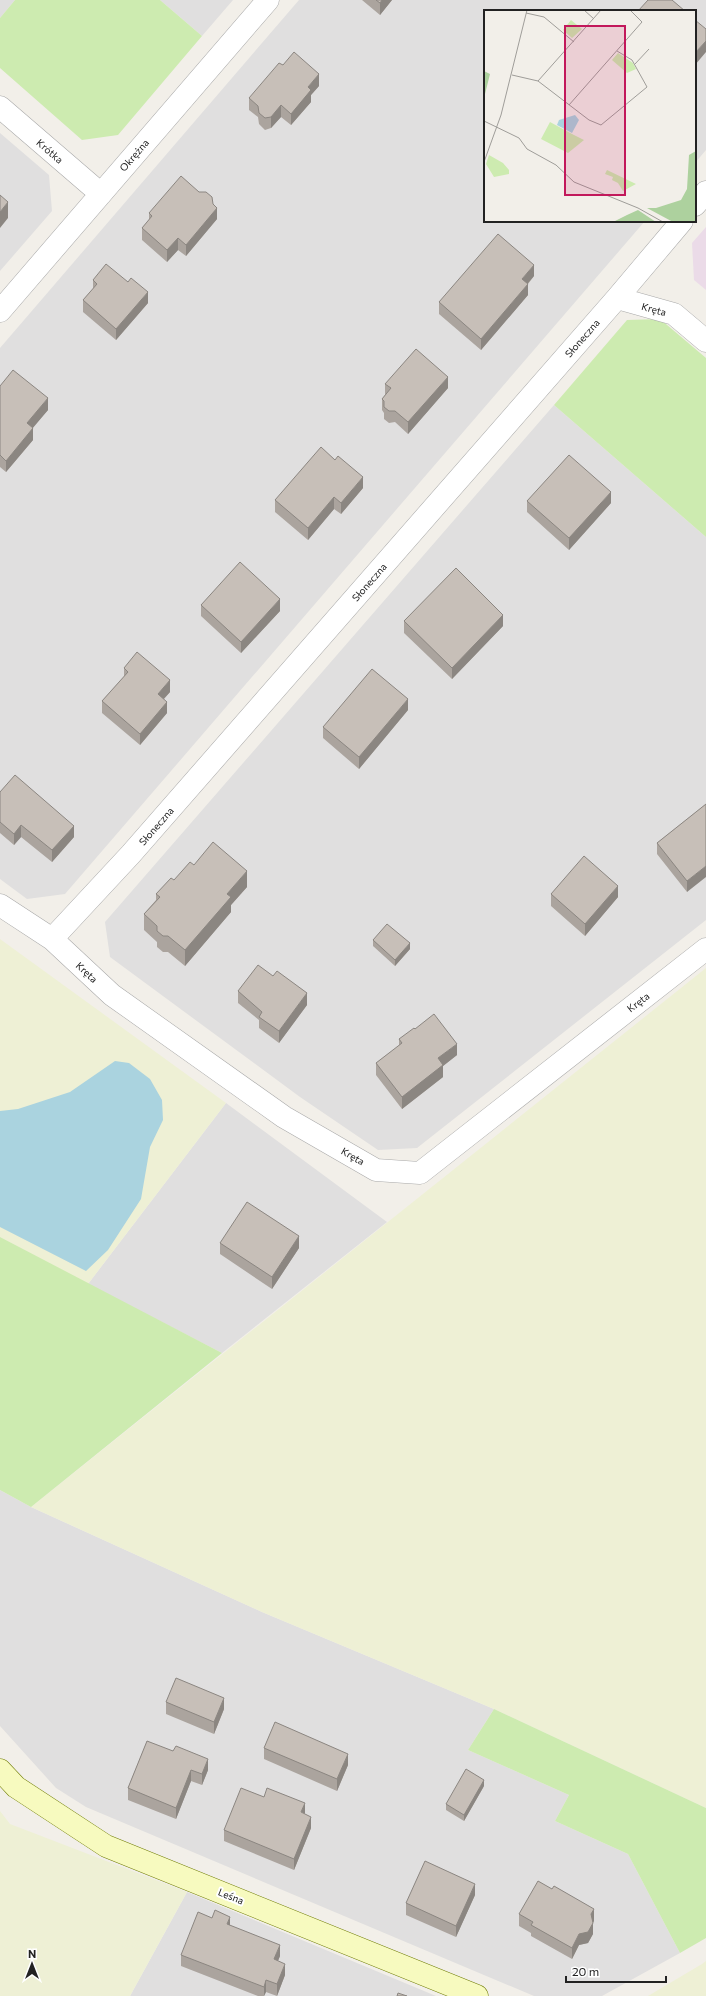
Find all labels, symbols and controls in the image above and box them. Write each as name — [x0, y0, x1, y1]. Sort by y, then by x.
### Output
inset map — [484, 10, 696, 222]
street label: Krótka — [34, 136, 66, 166]
street label: Okrężna — [117, 136, 151, 174]
street label: Kręta — [640, 300, 668, 318]
street label: Słoneczna — [562, 316, 602, 360]
street label: Słoneczna — [349, 560, 389, 604]
street label: Słoneczna — [136, 804, 176, 848]
street label: Kręta — [74, 959, 100, 985]
street label: Kręta — [624, 990, 652, 1014]
street label: Kręta — [339, 1145, 367, 1167]
street label: Leśna — [216, 1885, 246, 1907]
north arrow — [12, 1944, 52, 1984]
text: N — [28, 1947, 36, 1960]
scale bar — [566, 1958, 666, 1984]
text: 20 m — [572, 1964, 599, 1978]

